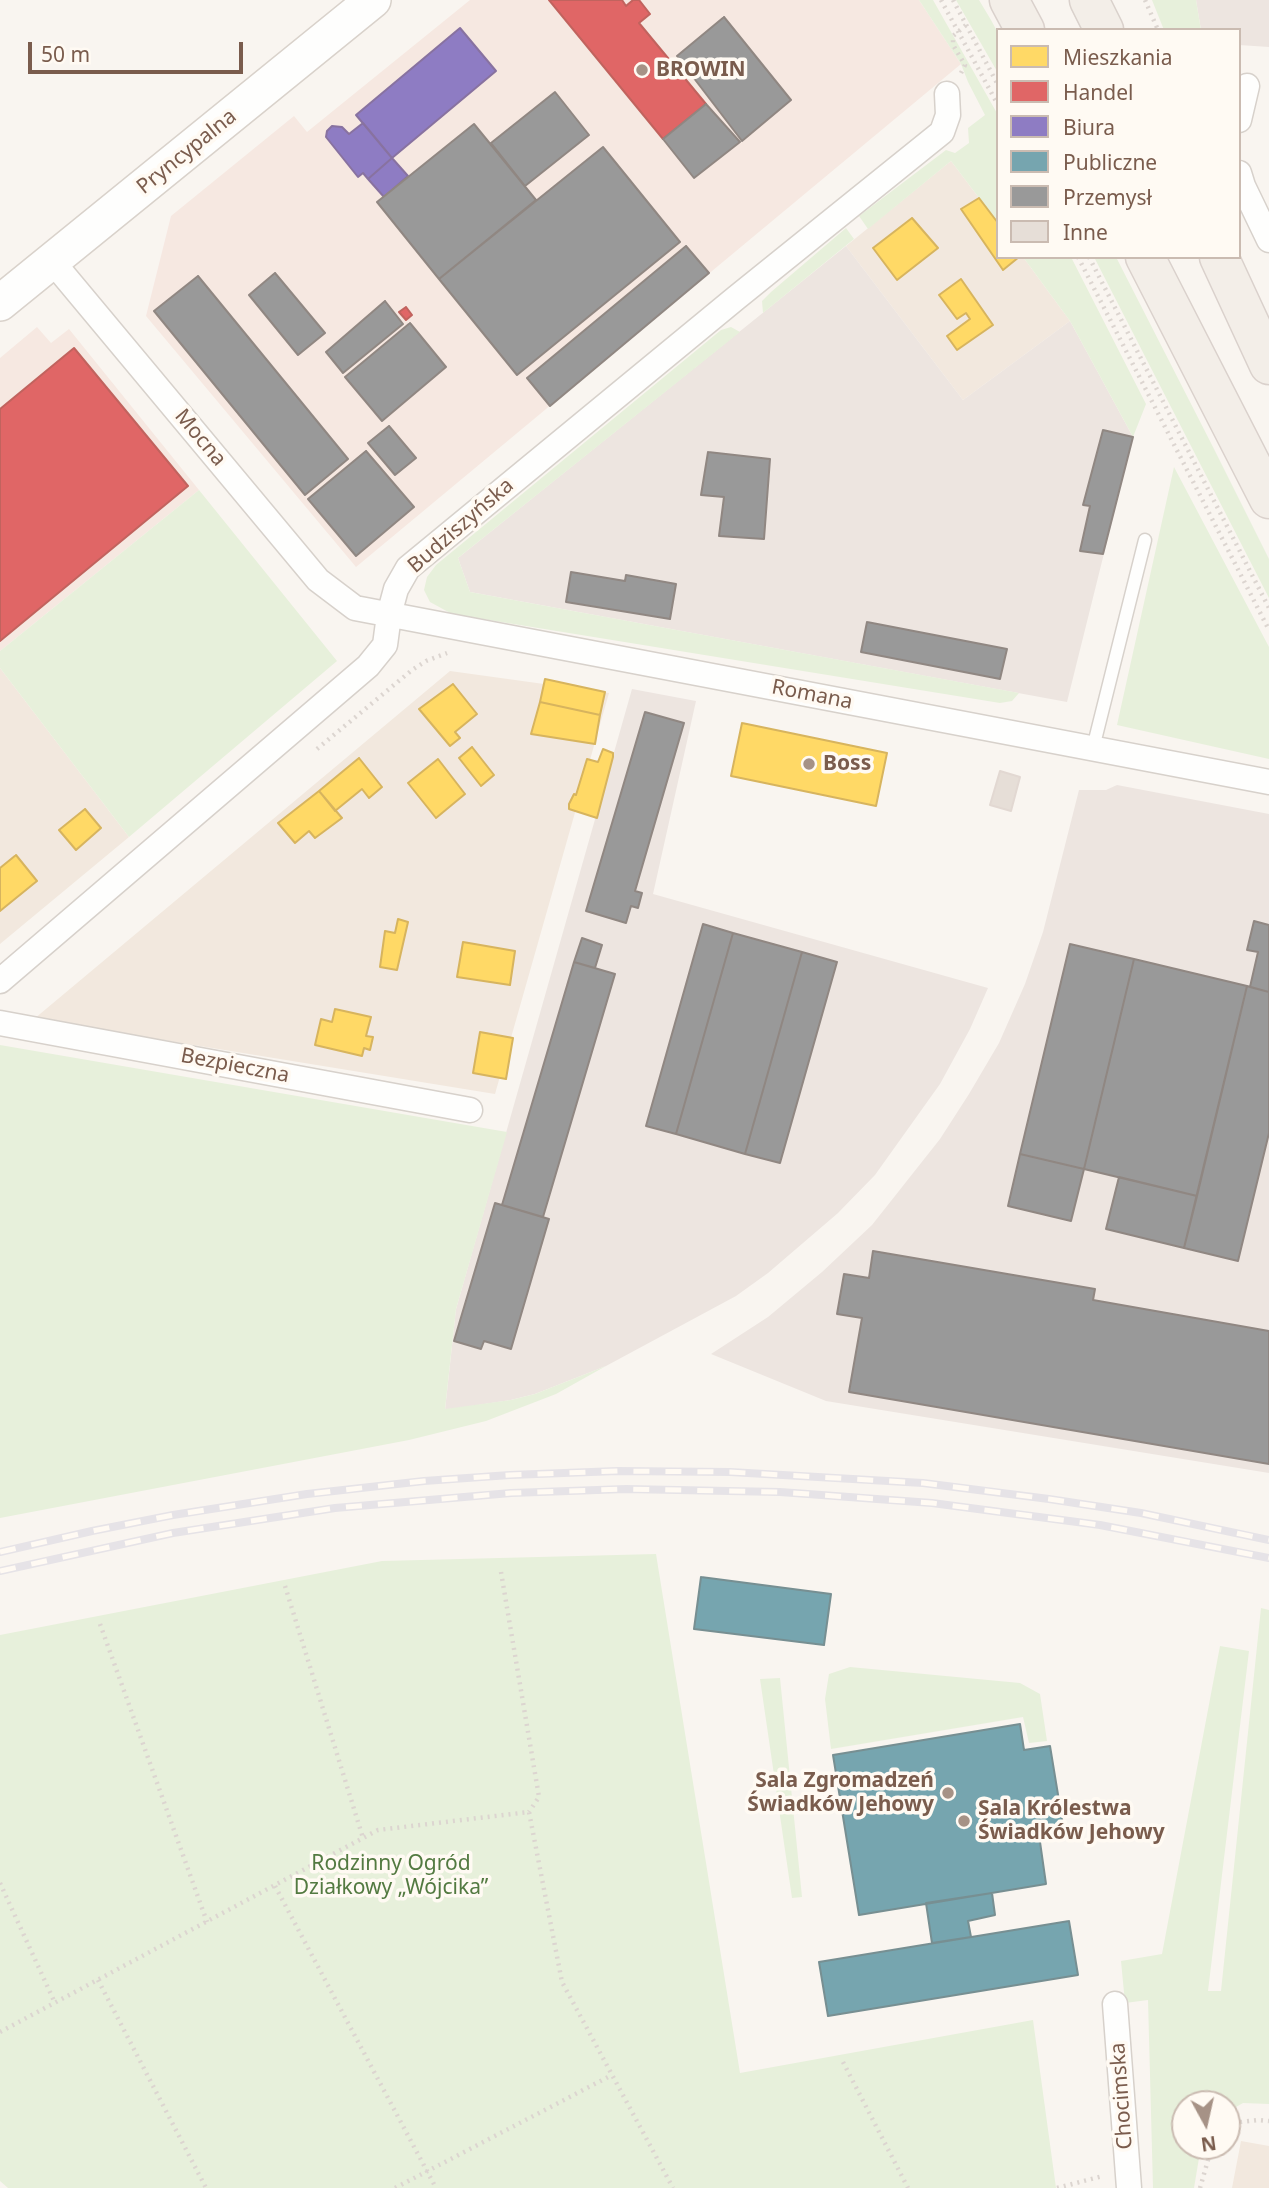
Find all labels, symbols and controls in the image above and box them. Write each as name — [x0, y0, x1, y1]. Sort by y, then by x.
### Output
scale bar — [32, 28, 247, 72]
legend — [996, 28, 1241, 259]
text: 50 m — [41, 40, 90, 68]
text: Mieszkania — [1063, 43, 1172, 71]
place label: BROWIN — [656, 57, 746, 83]
marker: BROWIN — [634, 62, 650, 78]
text: Handel — [1063, 78, 1134, 106]
street label: Pryncypalna — [132, 104, 242, 200]
text: Biura — [1063, 113, 1115, 141]
text: Publiczne — [1063, 148, 1157, 176]
text: Przemysł — [1063, 183, 1152, 211]
text: Inne — [1063, 218, 1108, 246]
street label: Mocna — [169, 404, 231, 472]
street label: Budziszyńska — [403, 473, 519, 579]
street label: Romana — [769, 675, 855, 715]
place label: Boss — [823, 751, 871, 777]
marker: Boss — [801, 756, 817, 772]
street label: Bezpieczna — [179, 1043, 291, 1089]
place label: Sala Zgromadzeń Świadków Jehowy — [747, 1768, 934, 1818]
marker: Sala Zgromadzeń Świadków Jehowy — [940, 1785, 956, 1801]
place label: Sala Królestwa Świadków Jehowy — [978, 1796, 1165, 1846]
marker: Sala Królestwa Świadków Jehowy — [956, 1813, 972, 1829]
park label: Rodzinny Ogród Działkowy „Wójcika” — [294, 1851, 488, 1901]
street label: Chocimska — [1106, 2042, 1138, 2150]
north arrow — [1171, 2090, 1241, 2160]
text: N — [1199, 2130, 1218, 2158]

